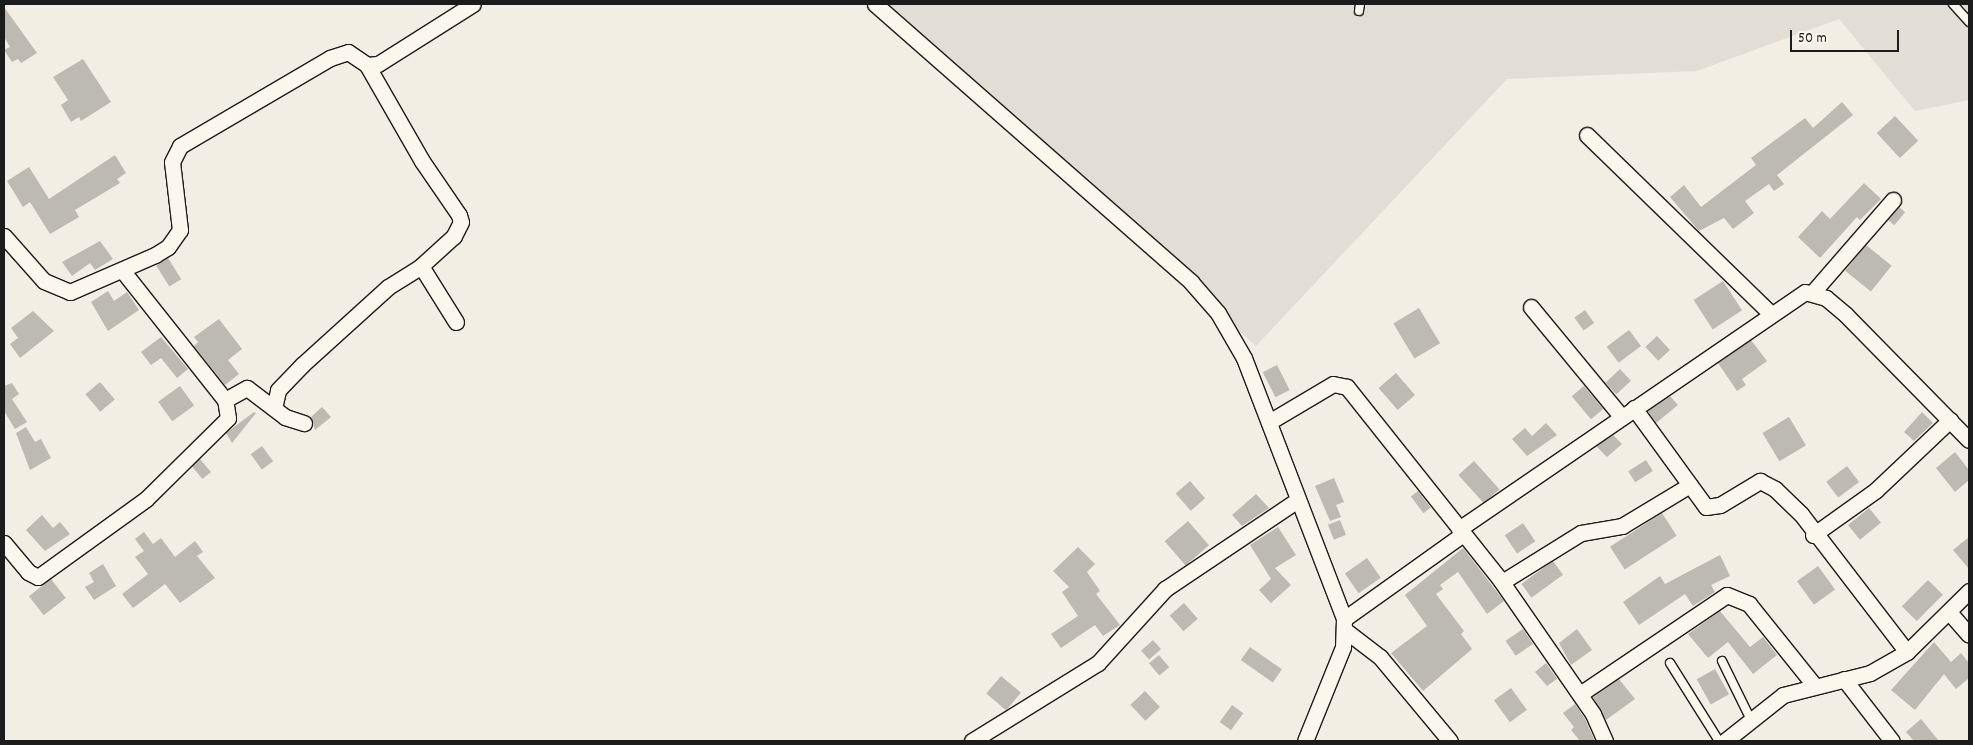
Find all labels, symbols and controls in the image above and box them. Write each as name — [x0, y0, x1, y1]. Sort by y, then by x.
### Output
scale bar — [1793, 20, 1902, 52]
text: 50 m — [1798, 28, 1827, 50]

